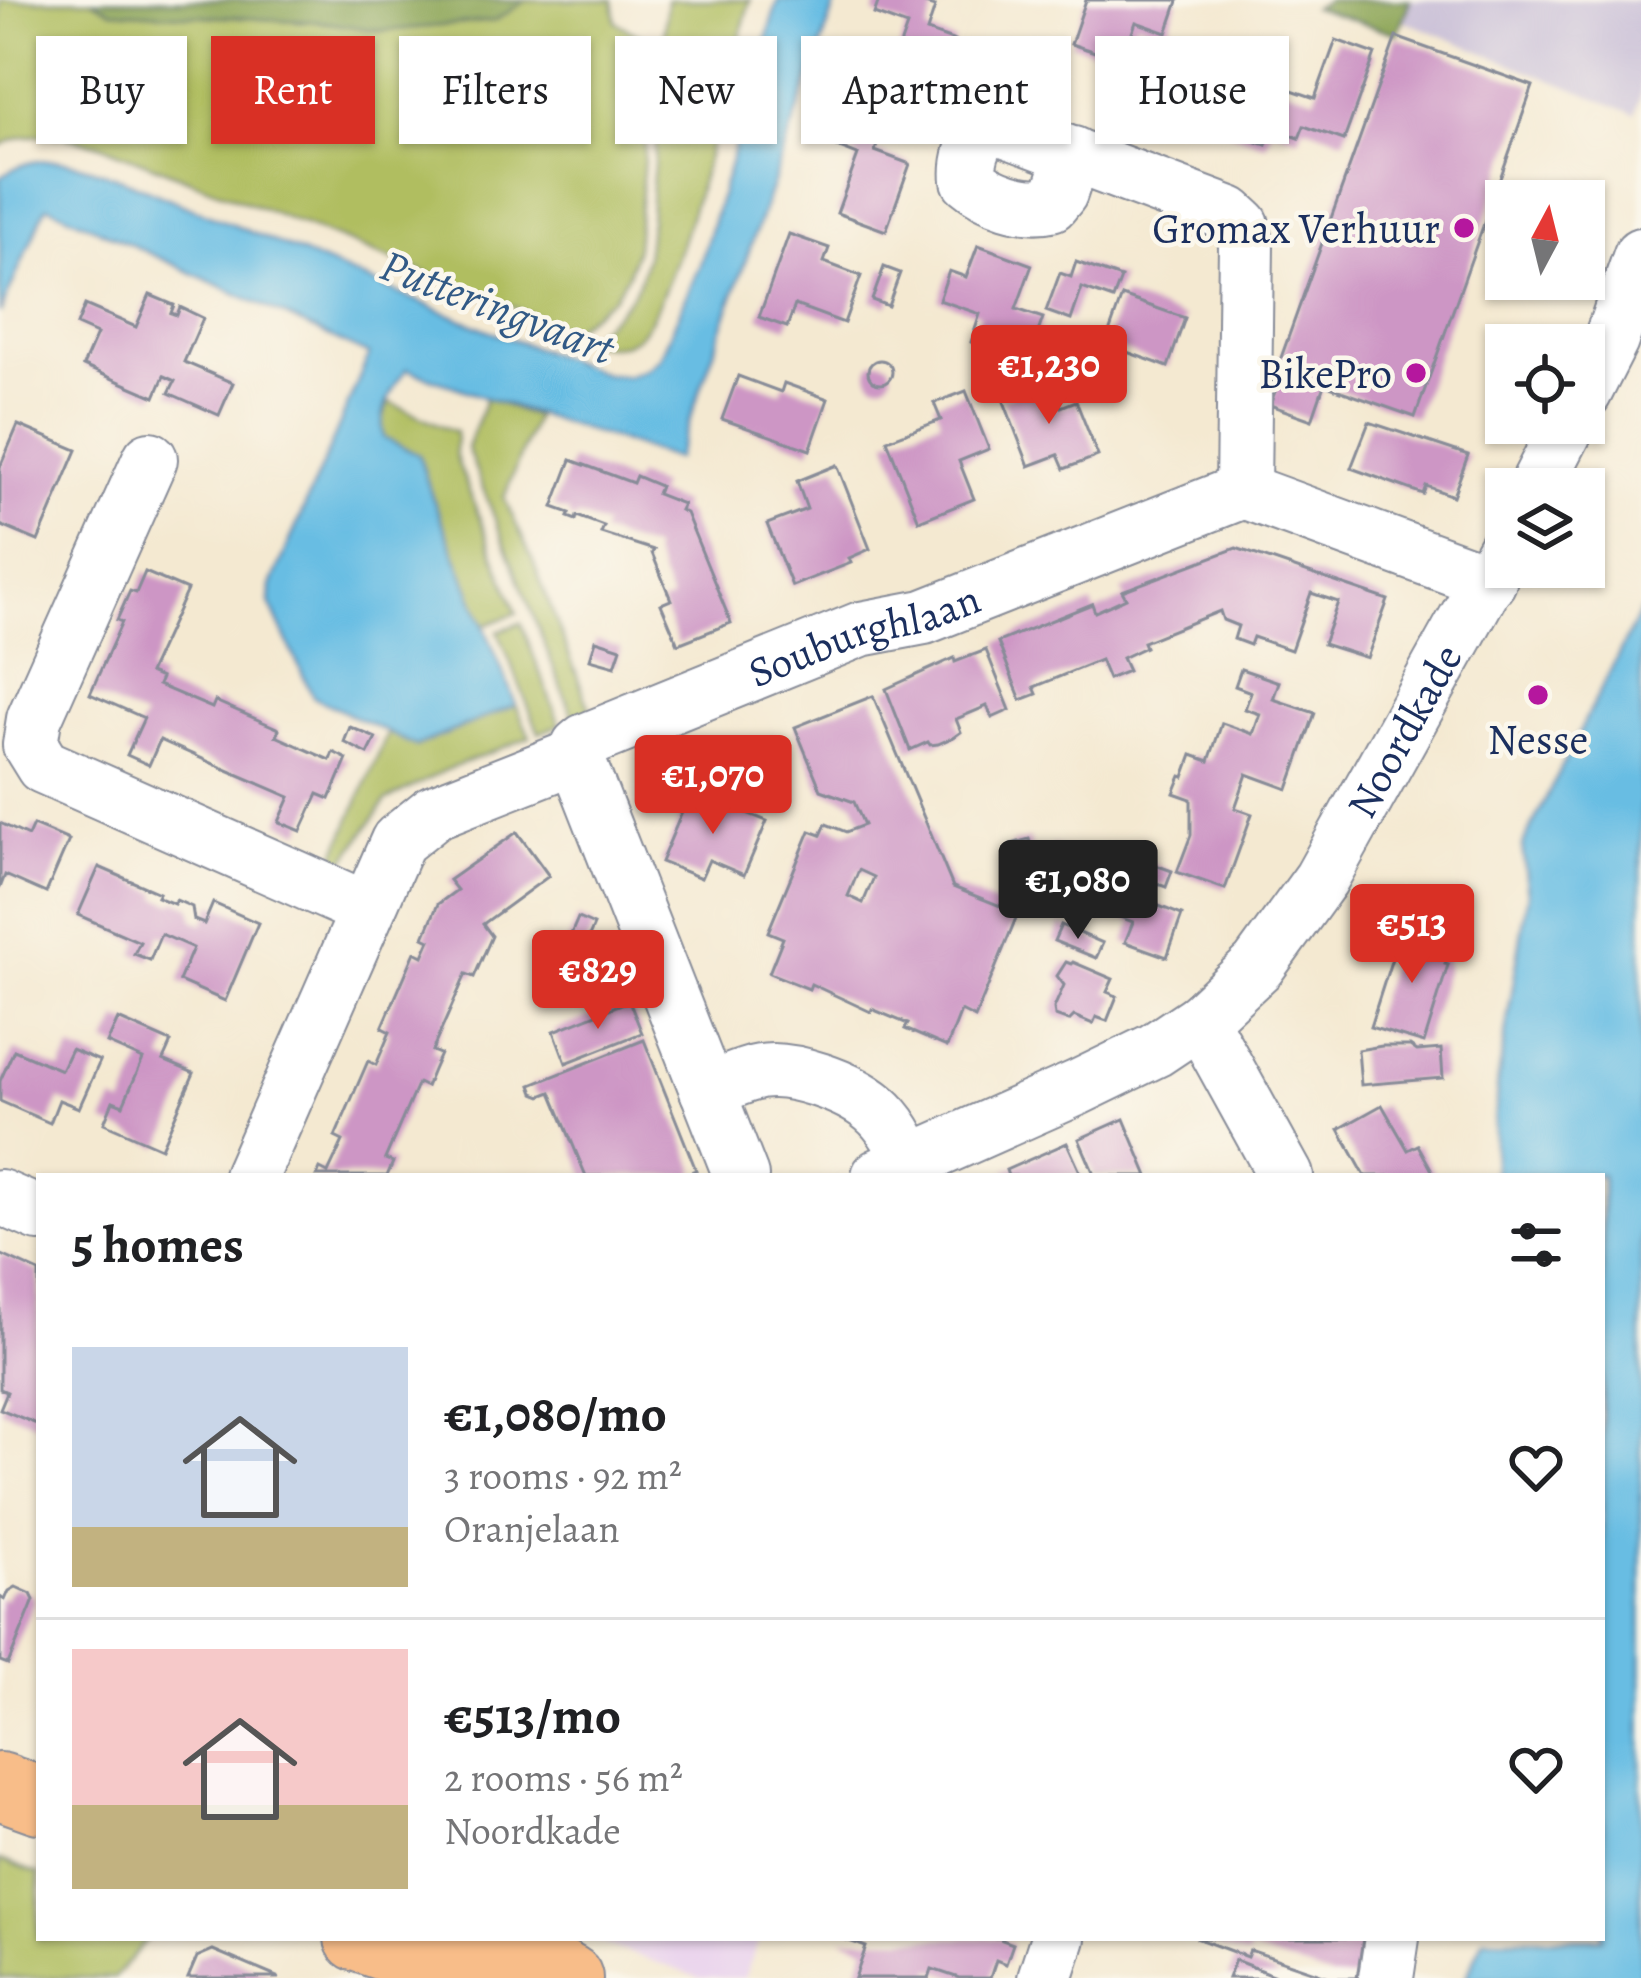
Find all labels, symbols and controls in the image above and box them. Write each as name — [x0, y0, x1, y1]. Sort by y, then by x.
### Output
chip: Buy — [36, 36, 187, 144]
chip: Rent — [211, 36, 375, 144]
chip: Filters — [399, 36, 591, 144]
chip: New — [615, 36, 777, 144]
chip: Apartment — [801, 36, 1071, 144]
chip: House — [1095, 36, 1289, 144]
north arrow — [1485, 180, 1605, 300]
map controls — [1485, 180, 1605, 588]
place label: Gromax Verhuur — [1152, 200, 1440, 257]
marker: Gromax Verhuur — [1451, 215, 1477, 241]
water label: Putteringvaart — [372, 234, 624, 381]
button: locate — [1485, 324, 1605, 444]
pin: €1,230 — [951, 325, 1147, 427]
text: €1,230 — [998, 337, 1100, 390]
place label: BikePro — [1259, 345, 1392, 402]
marker: BikePro — [1403, 360, 1429, 386]
button: layers — [1485, 468, 1605, 588]
street label: Souburghlaan — [740, 569, 988, 700]
street label: Noordkade — [1332, 634, 1475, 828]
marker: Nesse — [1525, 682, 1551, 708]
place label: Nesse — [1488, 711, 1588, 768]
pin: €1,070 — [615, 735, 811, 837]
text: €1,070 — [662, 747, 764, 800]
pin: €1,080 — [980, 840, 1176, 942]
text: €1,080 — [1026, 852, 1130, 905]
pin: €513 — [1341, 884, 1483, 986]
text: €513 — [1377, 896, 1447, 949]
pin: €829 — [527, 930, 669, 1032]
text: €829 — [559, 942, 637, 995]
text: 5 homes — [72, 1210, 244, 1280]
icon: filters — [1503, 1212, 1569, 1278]
text: €1,080/mo — [444, 1379, 667, 1449]
icon: home — [168, 1395, 312, 1539]
icon: heart — [1503, 1434, 1569, 1500]
text: 3 rooms · 92 m² — [444, 1449, 682, 1502]
text: Oranjelaan — [444, 1502, 620, 1555]
text: €513/mo — [444, 1681, 621, 1751]
icon: home — [168, 1697, 312, 1841]
icon: heart — [1503, 1736, 1569, 1802]
text: 2 rooms · 56 m² — [444, 1751, 683, 1804]
text: Noordkade — [444, 1804, 621, 1857]

